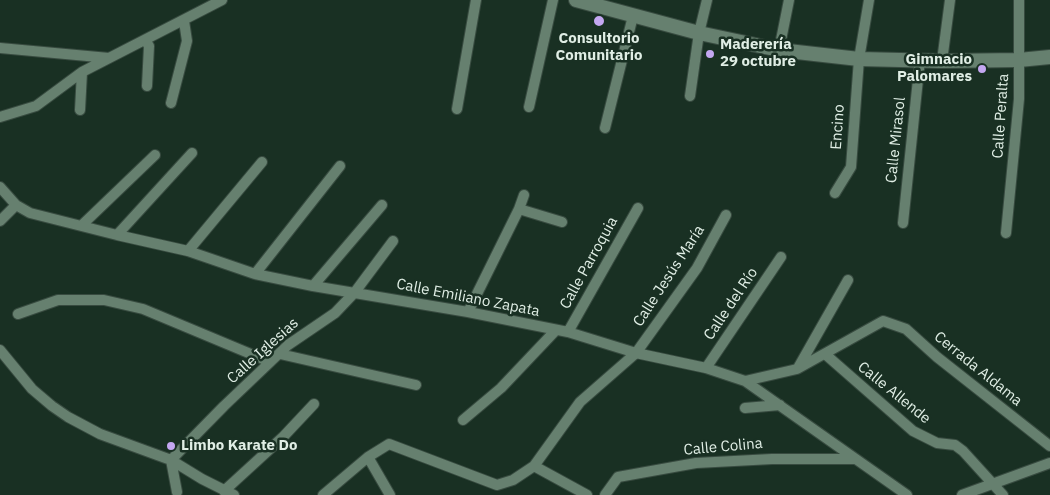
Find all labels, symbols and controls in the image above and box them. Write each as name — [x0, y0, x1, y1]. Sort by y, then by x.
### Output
marker: Consultorio Comunitario — [592, 14, 606, 28]
place label: Consultorio Comunitario — [556, 30, 642, 65]
place label: Maderería 29 octubre — [720, 36, 796, 71]
marker: Maderería 29 octubre — [704, 48, 716, 60]
place label: Gimnacio Palomares — [897, 51, 972, 86]
marker: Gimnacio Palomares — [976, 63, 988, 75]
street label: Calle Peralta — [989, 73, 1013, 159]
street label: Calle Mirasol — [883, 96, 909, 184]
street label: Encino — [827, 104, 849, 150]
street label: Calle Parroquia — [556, 214, 622, 312]
street label: Calle Jesús María — [630, 222, 708, 330]
street label: Calle del Río — [700, 264, 762, 344]
street label: Calle Emiliano Zapata — [395, 275, 541, 321]
street label: Calle Iglesias — [224, 314, 302, 388]
street label: Cerrada Aldama — [930, 328, 1026, 410]
street label: Calle Allende — [854, 358, 934, 428]
street label: Calle Colina — [683, 435, 763, 459]
place label: Limbo Karate Do — [181, 437, 297, 455]
marker: Limbo Karate Do — [165, 440, 177, 452]

